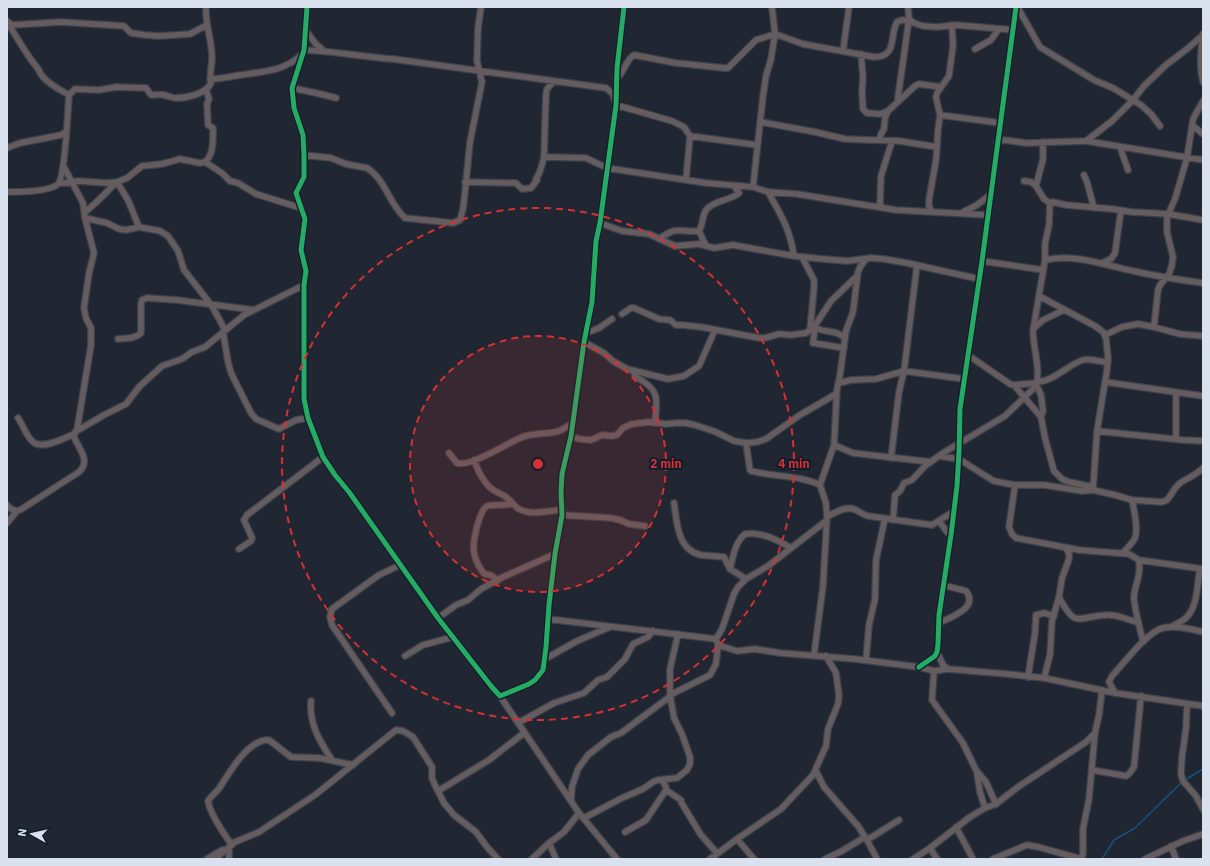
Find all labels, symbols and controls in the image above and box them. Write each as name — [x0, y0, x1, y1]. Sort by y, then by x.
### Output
text: 2 min — [650, 456, 682, 471]
text: 4 min — [778, 456, 810, 471]
centre of rings — [531, 457, 545, 471]
north arrow — [12, 814, 52, 854]
text: N — [15, 828, 30, 838]

